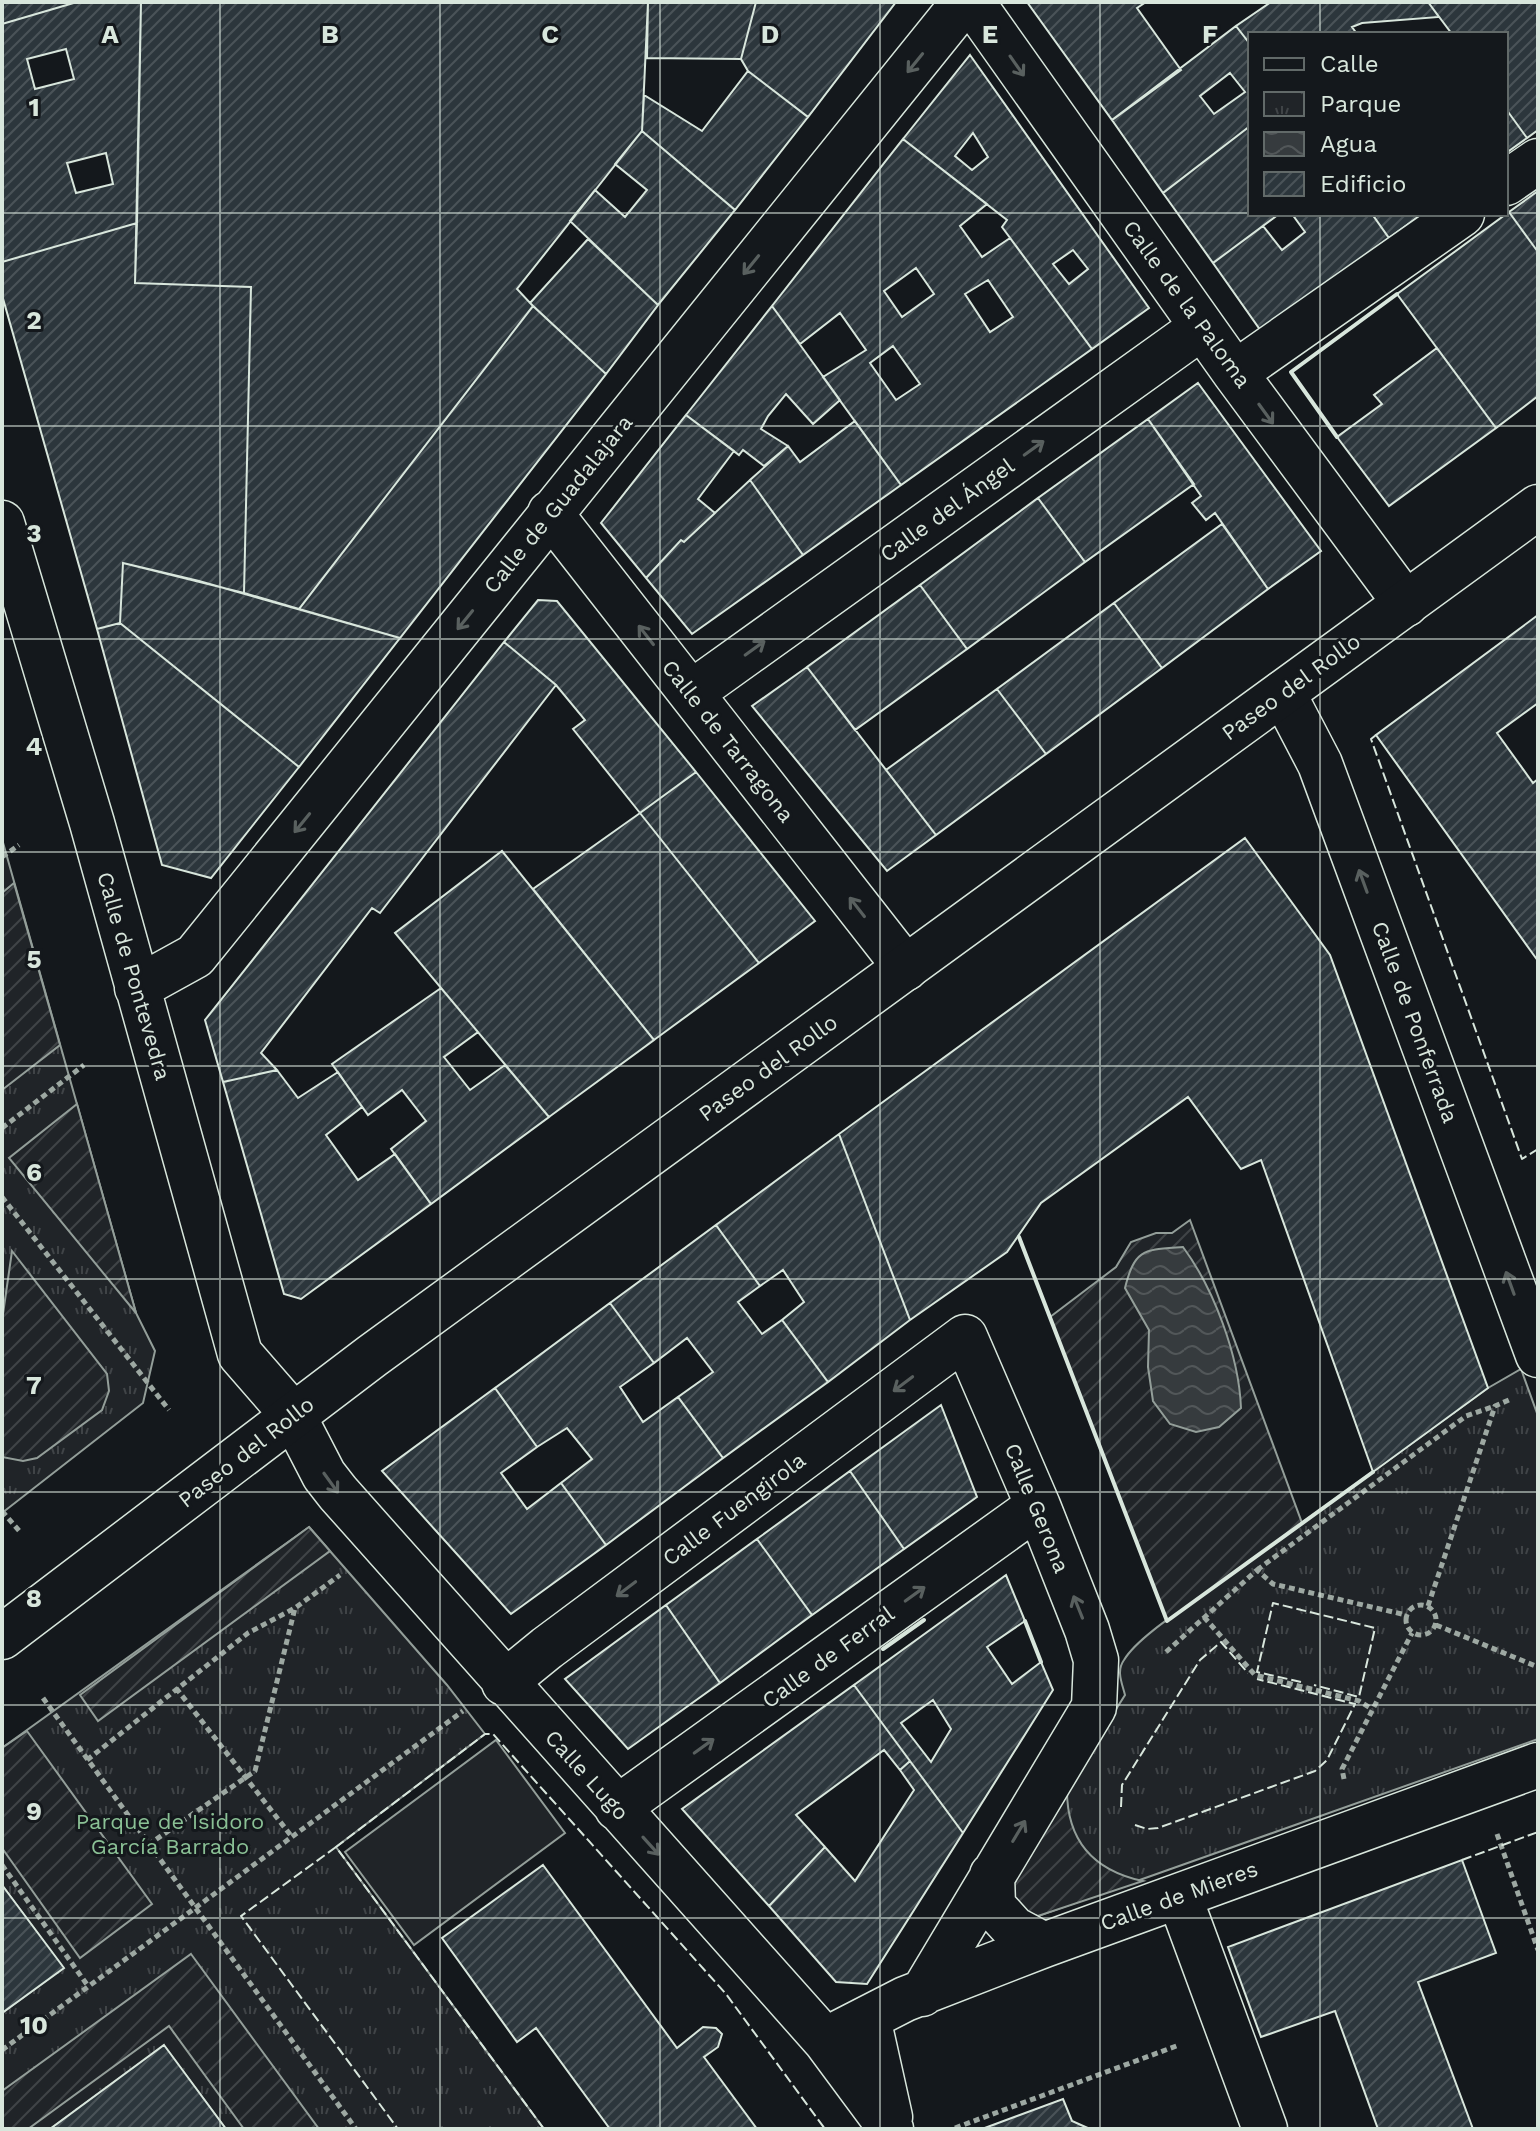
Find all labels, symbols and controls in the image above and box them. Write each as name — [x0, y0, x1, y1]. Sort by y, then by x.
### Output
text: A — [101, 19, 119, 49]
text: B — [321, 19, 339, 49]
text: C — [541, 19, 559, 49]
text: D — [761, 19, 779, 49]
text: E — [982, 19, 998, 49]
text: F — [1202, 19, 1218, 49]
legend — [1248, 32, 1508, 216]
text: Calle — [1320, 50, 1379, 78]
one-way arrow — [906, 52, 924, 73]
one-way arrow — [1009, 54, 1026, 76]
text: Parque — [1320, 90, 1401, 118]
text: 1 — [28, 92, 40, 122]
text: Agua — [1320, 130, 1377, 158]
text: Edificio — [1320, 170, 1406, 198]
street label: Calle de la Paloma — [1118, 216, 1256, 392]
one-way arrow — [742, 254, 760, 275]
text: 2 — [26, 305, 42, 335]
one-way arrow — [1257, 403, 1274, 424]
street label: Calle de Guadalajara — [478, 410, 638, 598]
one-way arrow — [1023, 439, 1045, 456]
street label: Calle del Ángel — [875, 453, 1019, 567]
text: 3 — [26, 518, 42, 548]
one-way arrow — [456, 609, 474, 630]
one-way arrow — [637, 625, 654, 646]
street label: Paseo del Rollo — [1217, 628, 1365, 746]
one-way arrow — [744, 640, 765, 657]
street label: Calle de Tarragona — [657, 655, 799, 827]
text: 4 — [26, 731, 43, 761]
one-way arrow — [294, 812, 311, 833]
street label: Calle de Pontevedra — [92, 869, 176, 1083]
one-way arrow — [1355, 869, 1369, 893]
one-way arrow — [849, 897, 866, 918]
street label: Calle de Ponferrada — [1367, 918, 1463, 1126]
text: 5 — [26, 944, 42, 974]
street label: Paseo del Rollo — [694, 1009, 842, 1127]
text: 6 — [26, 1157, 42, 1187]
one-way arrow — [1502, 1271, 1516, 1295]
text: 7 — [26, 1370, 42, 1400]
one-way arrow — [893, 1375, 914, 1392]
street label: Paseo del Rollo — [173, 1391, 319, 1513]
street label: Calle Gerona — [1000, 1439, 1074, 1577]
street label: Calle Fuengirola — [658, 1447, 810, 1571]
one-way arrow — [322, 1472, 339, 1493]
one-way arrow — [616, 1580, 638, 1597]
text: 8 — [26, 1583, 42, 1613]
one-way arrow — [903, 1586, 925, 1602]
one-way arrow — [1070, 1595, 1084, 1620]
street label: Calle de Ferral — [757, 1601, 899, 1713]
street label: Calle Lugo — [540, 1725, 634, 1825]
one-way arrow — [692, 1738, 714, 1754]
text: 9 — [26, 1796, 42, 1826]
park label: Parque de Isidoro García Barrado — [76, 1809, 264, 1859]
one-way arrow — [1011, 1820, 1027, 1842]
one-way arrow — [642, 1835, 660, 1855]
street label: Calle de Mieres — [1097, 1856, 1261, 1936]
text: 10 — [20, 2010, 48, 2040]

